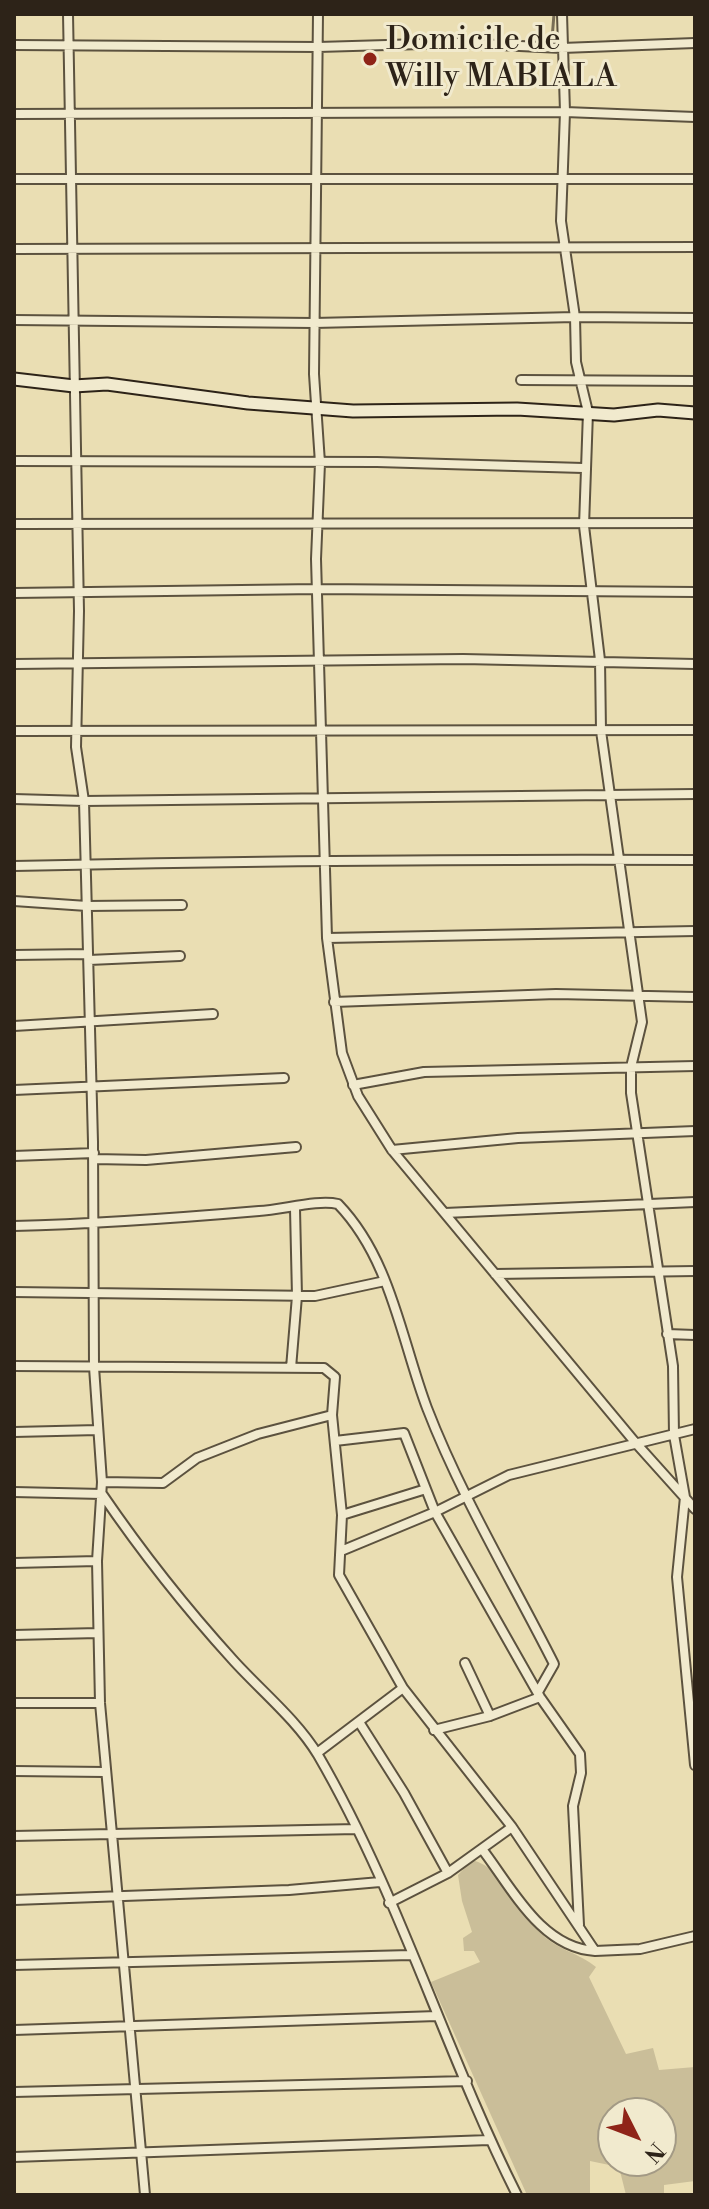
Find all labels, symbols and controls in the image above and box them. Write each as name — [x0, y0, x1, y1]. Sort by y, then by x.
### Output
place label: Domicile de Willy MABIALA — [386, 22, 617, 97]
marker: Domicile de Willy MABIALA — [361, 50, 379, 68]
north arrow — [597, 2097, 677, 2177]
text: N — [638, 2137, 670, 2168]

